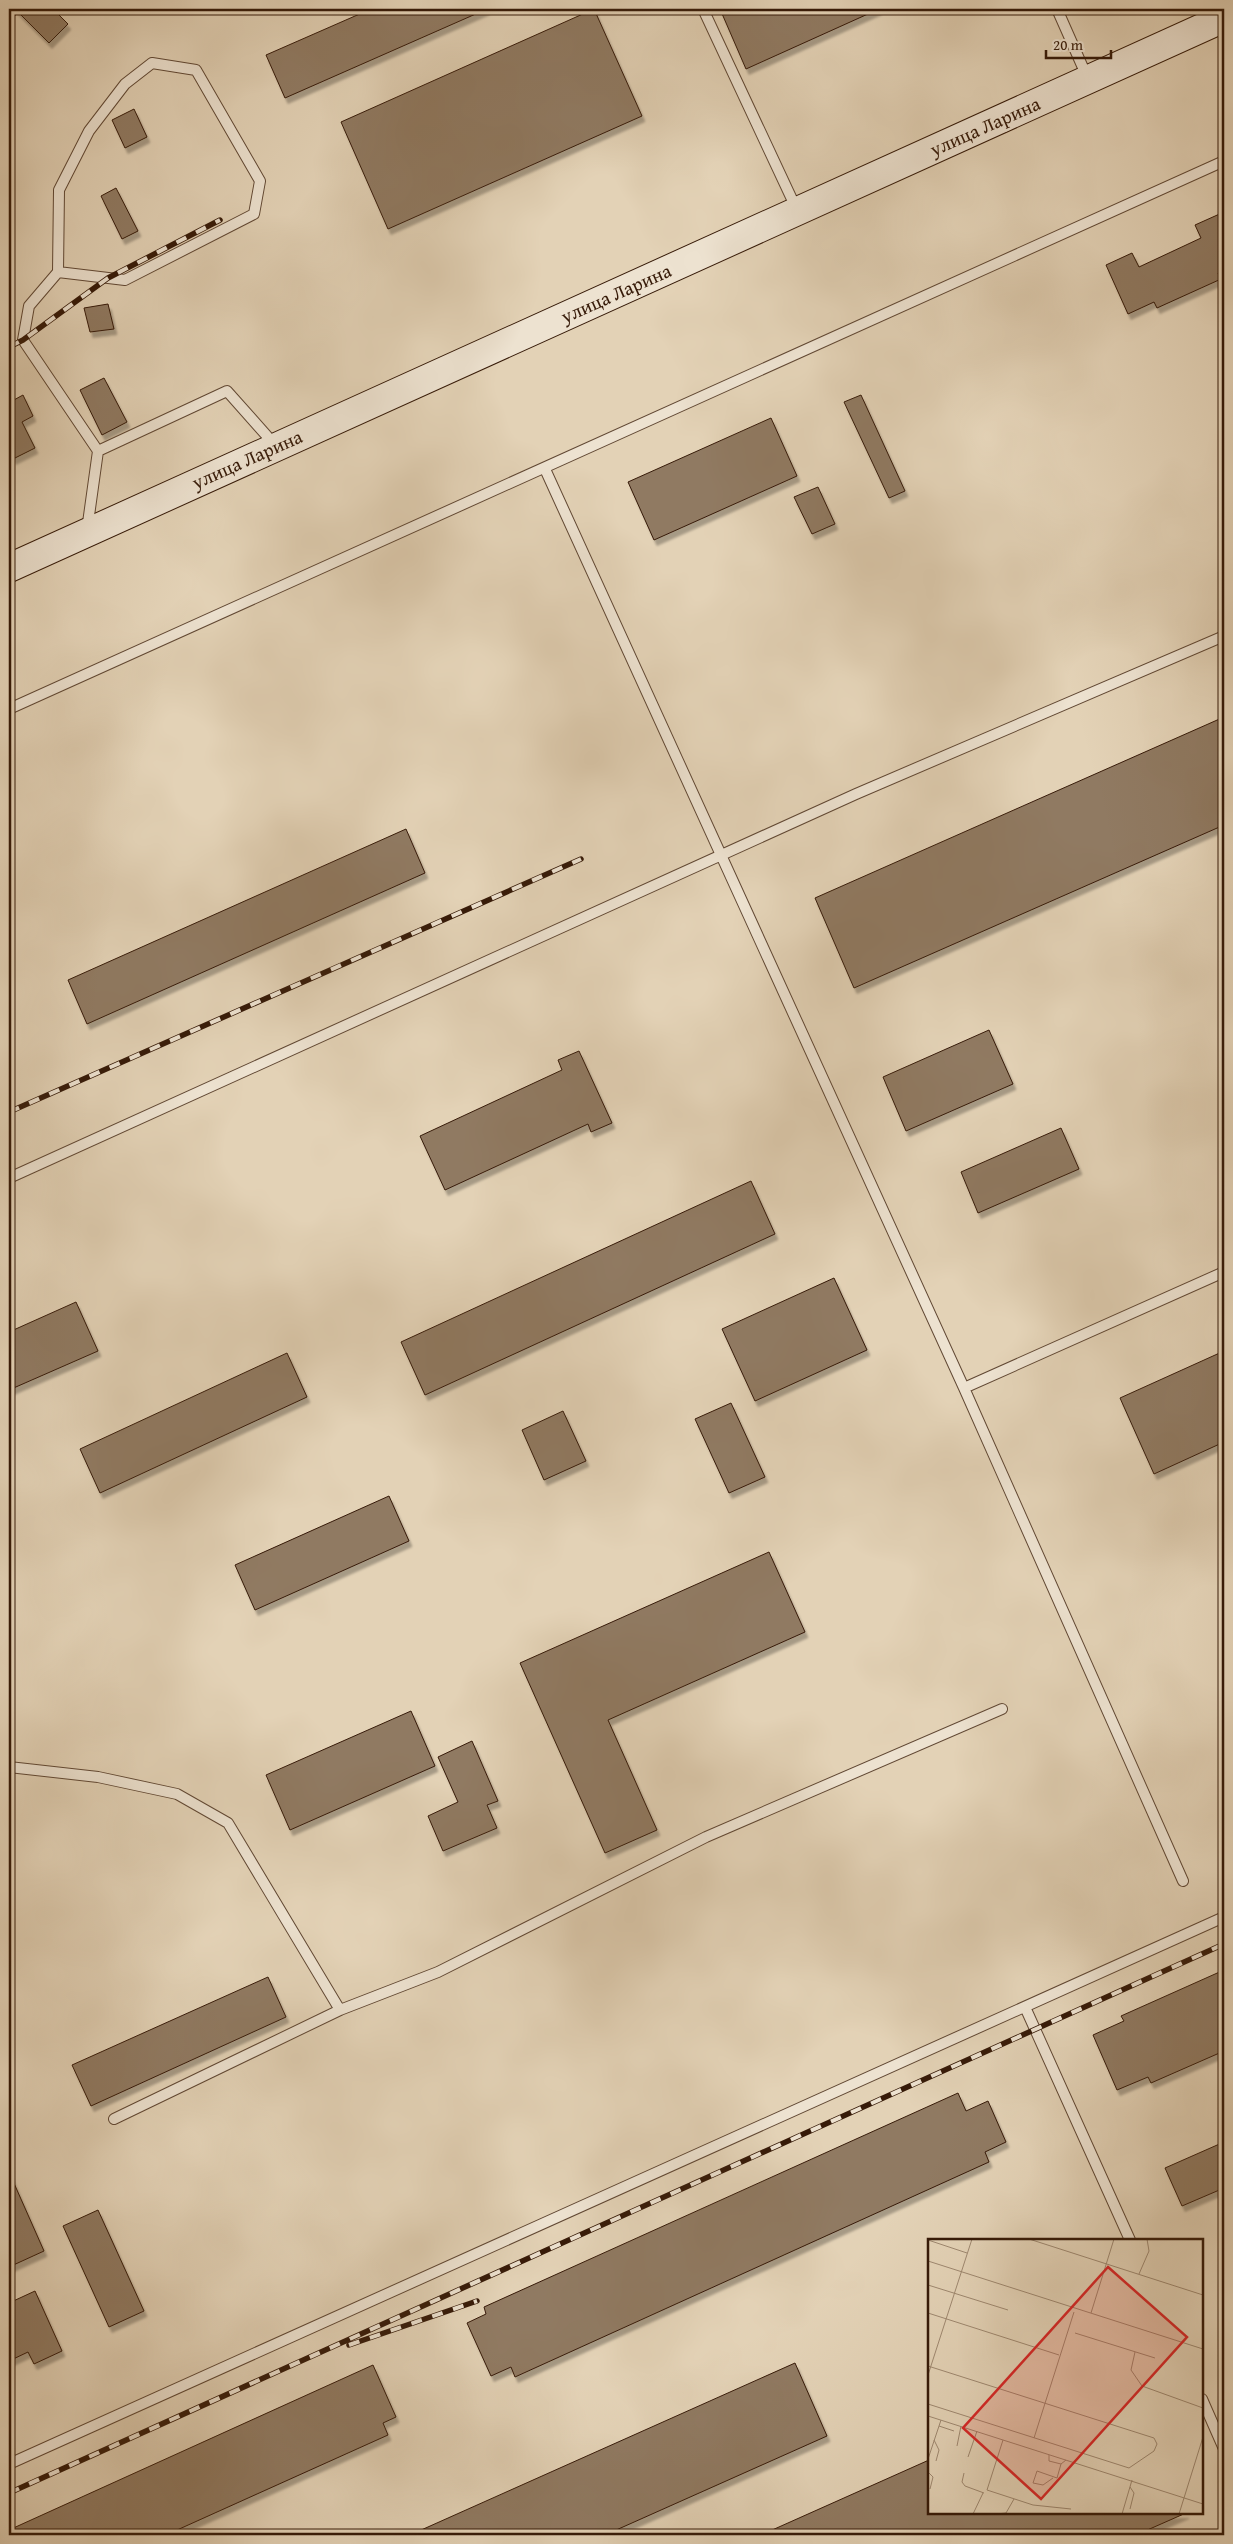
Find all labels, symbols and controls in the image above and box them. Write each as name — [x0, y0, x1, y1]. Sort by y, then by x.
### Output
scale bar — [1046, 28, 1110, 60]
text: 20 m — [1053, 34, 1084, 55]
street label: улица Ларина — [924, 89, 1045, 163]
street label: улица Ларина — [555, 256, 676, 330]
street label: улица Ларина — [186, 422, 307, 496]
inset map — [928, 2239, 1203, 2514]

